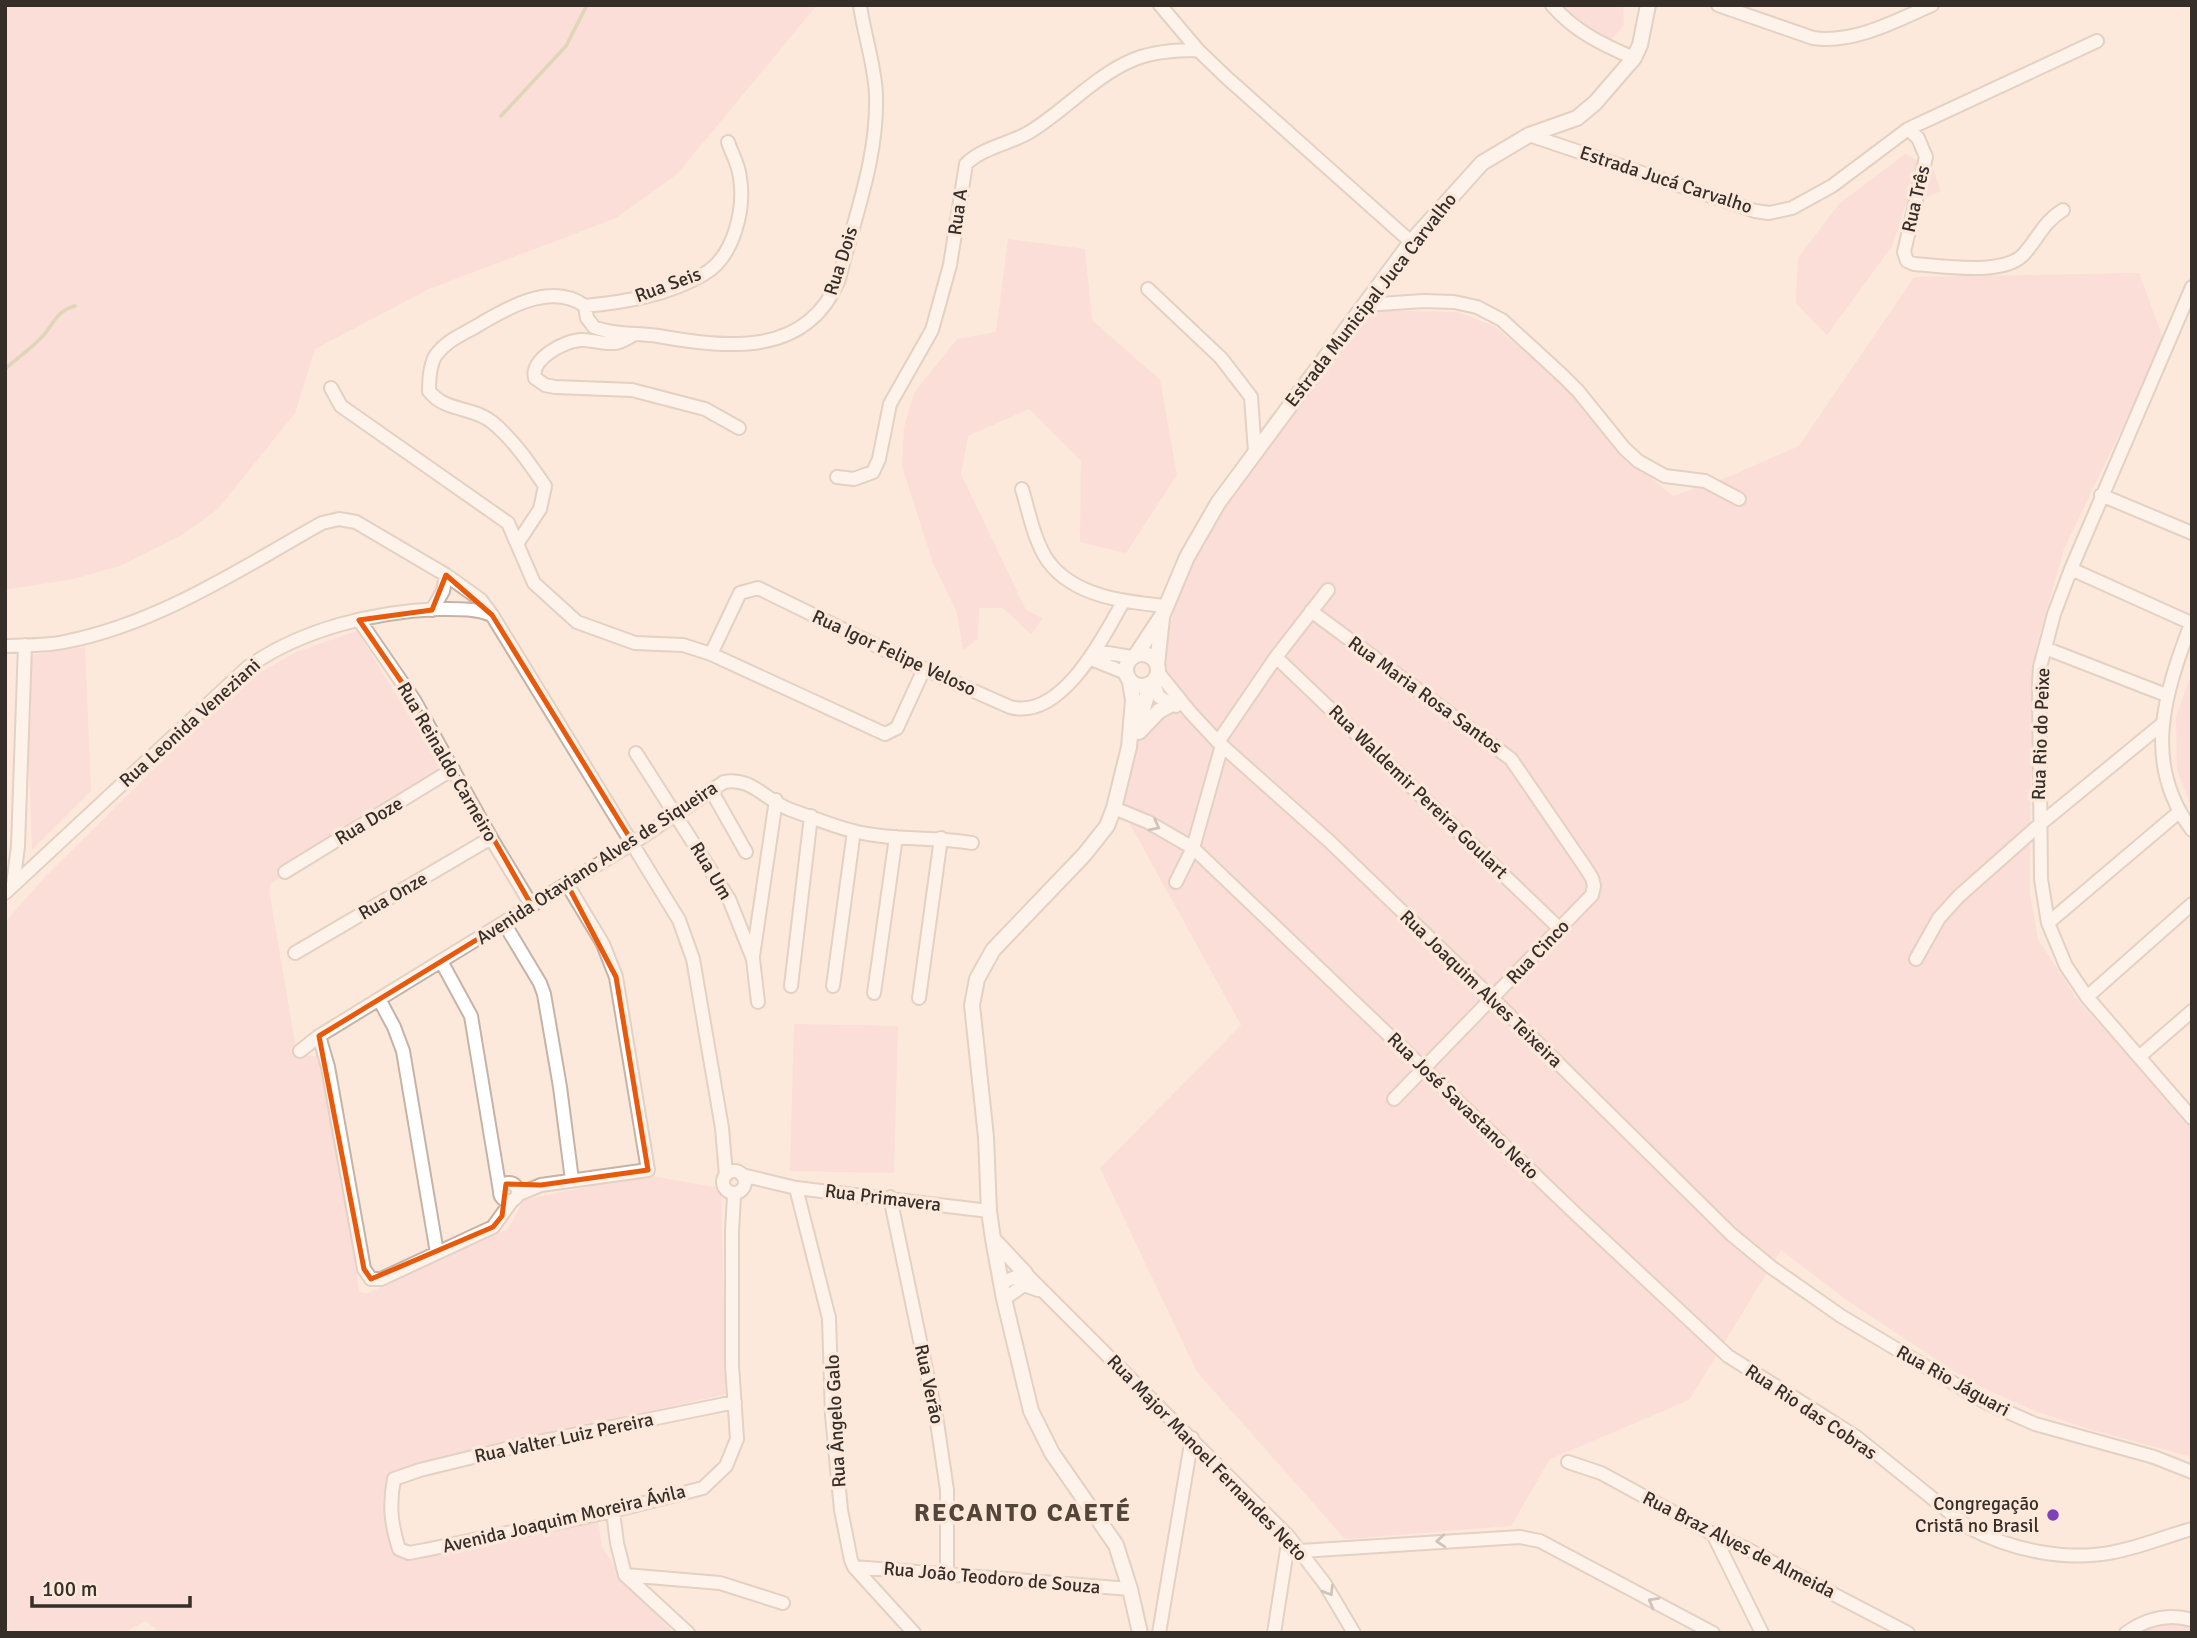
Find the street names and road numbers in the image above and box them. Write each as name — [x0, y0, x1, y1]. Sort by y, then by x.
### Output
street label: Estrada Jucá Carvalho — [1577, 141, 1756, 219]
street label: Rua Três — [1897, 163, 1935, 235]
street label: Rua A — [943, 187, 973, 237]
street label: Estrada Municipal Juca Carvalho — [1280, 188, 1462, 412]
street label: Rua Dois — [819, 224, 863, 298]
street label: Rua Seis — [632, 262, 704, 308]
street label: Rua Igor Felipe Veloso — [808, 604, 980, 702]
street label: Rua Maria Rosa Santos — [1343, 631, 1507, 759]
street label: Rua Leonida Veneziani — [115, 653, 265, 793]
street label: Rua Rio do Peixe — [2027, 667, 2055, 801]
street label: Rua Reinaldo Carneiro — [392, 678, 502, 846]
street label: Rua Waldemir Pereira Goulart — [1323, 700, 1513, 884]
street label: Avenida Otaviano Alves de Siqueira — [472, 776, 722, 950]
street label: Rua Doze — [331, 791, 407, 851]
street label: Rua Um — [684, 838, 738, 904]
street label: Rua Onze — [354, 867, 432, 925]
street label: Rua Joaquim Alves Teixeira — [1395, 905, 1567, 1073]
street label: Rua Cinco — [1501, 914, 1575, 989]
street label: Rua José Savastano Neto — [1382, 1027, 1544, 1185]
street label: Rua Primavera — [823, 1179, 943, 1217]
street label: Rua Rio Jáguari — [1892, 1340, 2014, 1422]
street label: Rua Verão — [909, 1342, 949, 1426]
street label: Rua Major Manoel Fernandes Neto — [1102, 1350, 1312, 1566]
street label: Rua Ângelo Galo — [821, 1354, 851, 1488]
street label: Rua Rio das Cobras — [1740, 1359, 1882, 1465]
street label: Rua Valter Luiz Pereira — [472, 1407, 656, 1469]
street label: Avenida Joaquim Moreira Ávila — [440, 1479, 688, 1559]
street label: Rua Braz Alves de Almeida — [1639, 1486, 1839, 1604]
street label: Rua João Teodoro de Souza — [883, 1557, 1101, 1599]

